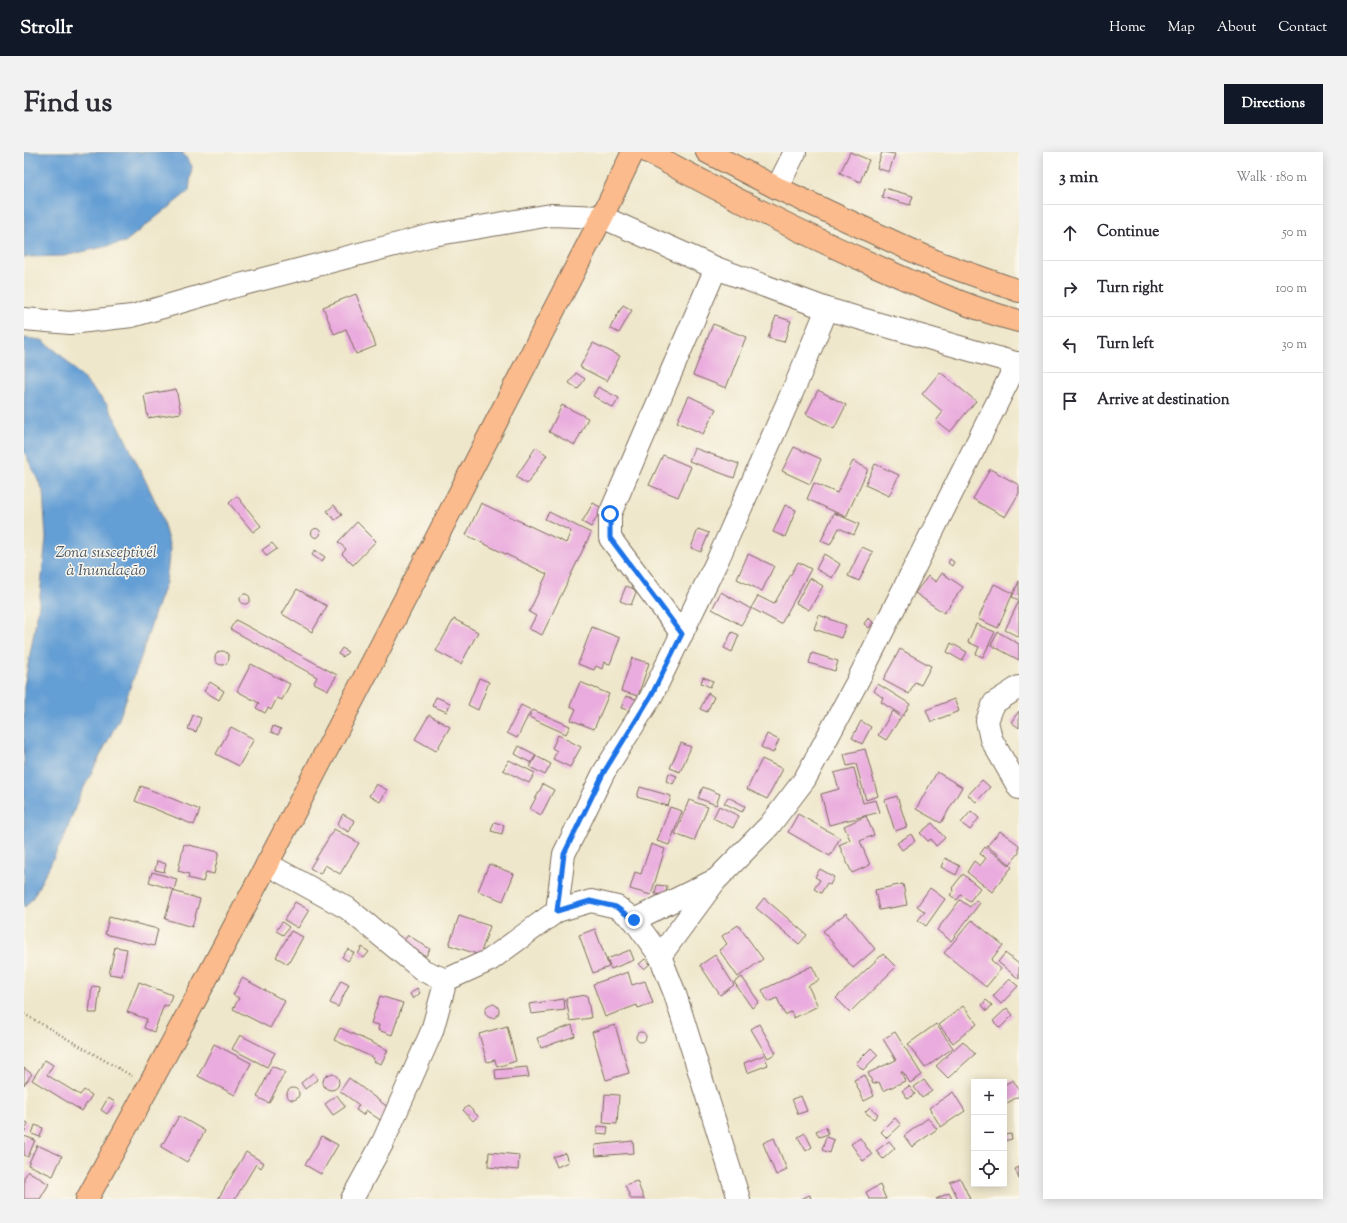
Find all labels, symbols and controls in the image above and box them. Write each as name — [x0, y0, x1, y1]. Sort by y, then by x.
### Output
text: Strollr — [20, 15, 73, 42]
text: Home — [1109, 18, 1146, 38]
text: Map — [1168, 18, 1195, 38]
text: About — [1217, 18, 1256, 38]
text: Contact — [1278, 18, 1327, 38]
text: Find us — [24, 84, 112, 124]
button: Directions — [1224, 84, 1323, 124]
text: 3 min — [1059, 166, 1098, 190]
text: Walk · 180 m — [1236, 169, 1307, 187]
icon: ahead — [1059, 222, 1081, 244]
text: Continue — [1097, 222, 1159, 243]
text: 50 m — [1282, 224, 1307, 242]
icon: right — [1059, 278, 1081, 300]
text: Turn right — [1097, 278, 1163, 299]
text: 100 m — [1275, 280, 1307, 298]
icon: left — [1059, 334, 1081, 356]
text: Turn left — [1097, 334, 1154, 355]
text: 30 m — [1281, 336, 1307, 354]
icon: arrive — [1059, 390, 1081, 412]
text: Arrive at destination — [1097, 390, 1230, 411]
route start — [601, 505, 619, 523]
water label: Zona susceptivél à Inundação — [55, 542, 157, 583]
route end — [625, 911, 643, 929]
map controls — [971, 1079, 1007, 1187]
button: + — [971, 1079, 1007, 1115]
button: − — [971, 1115, 1007, 1151]
button: locate — [971, 1151, 1007, 1187]

